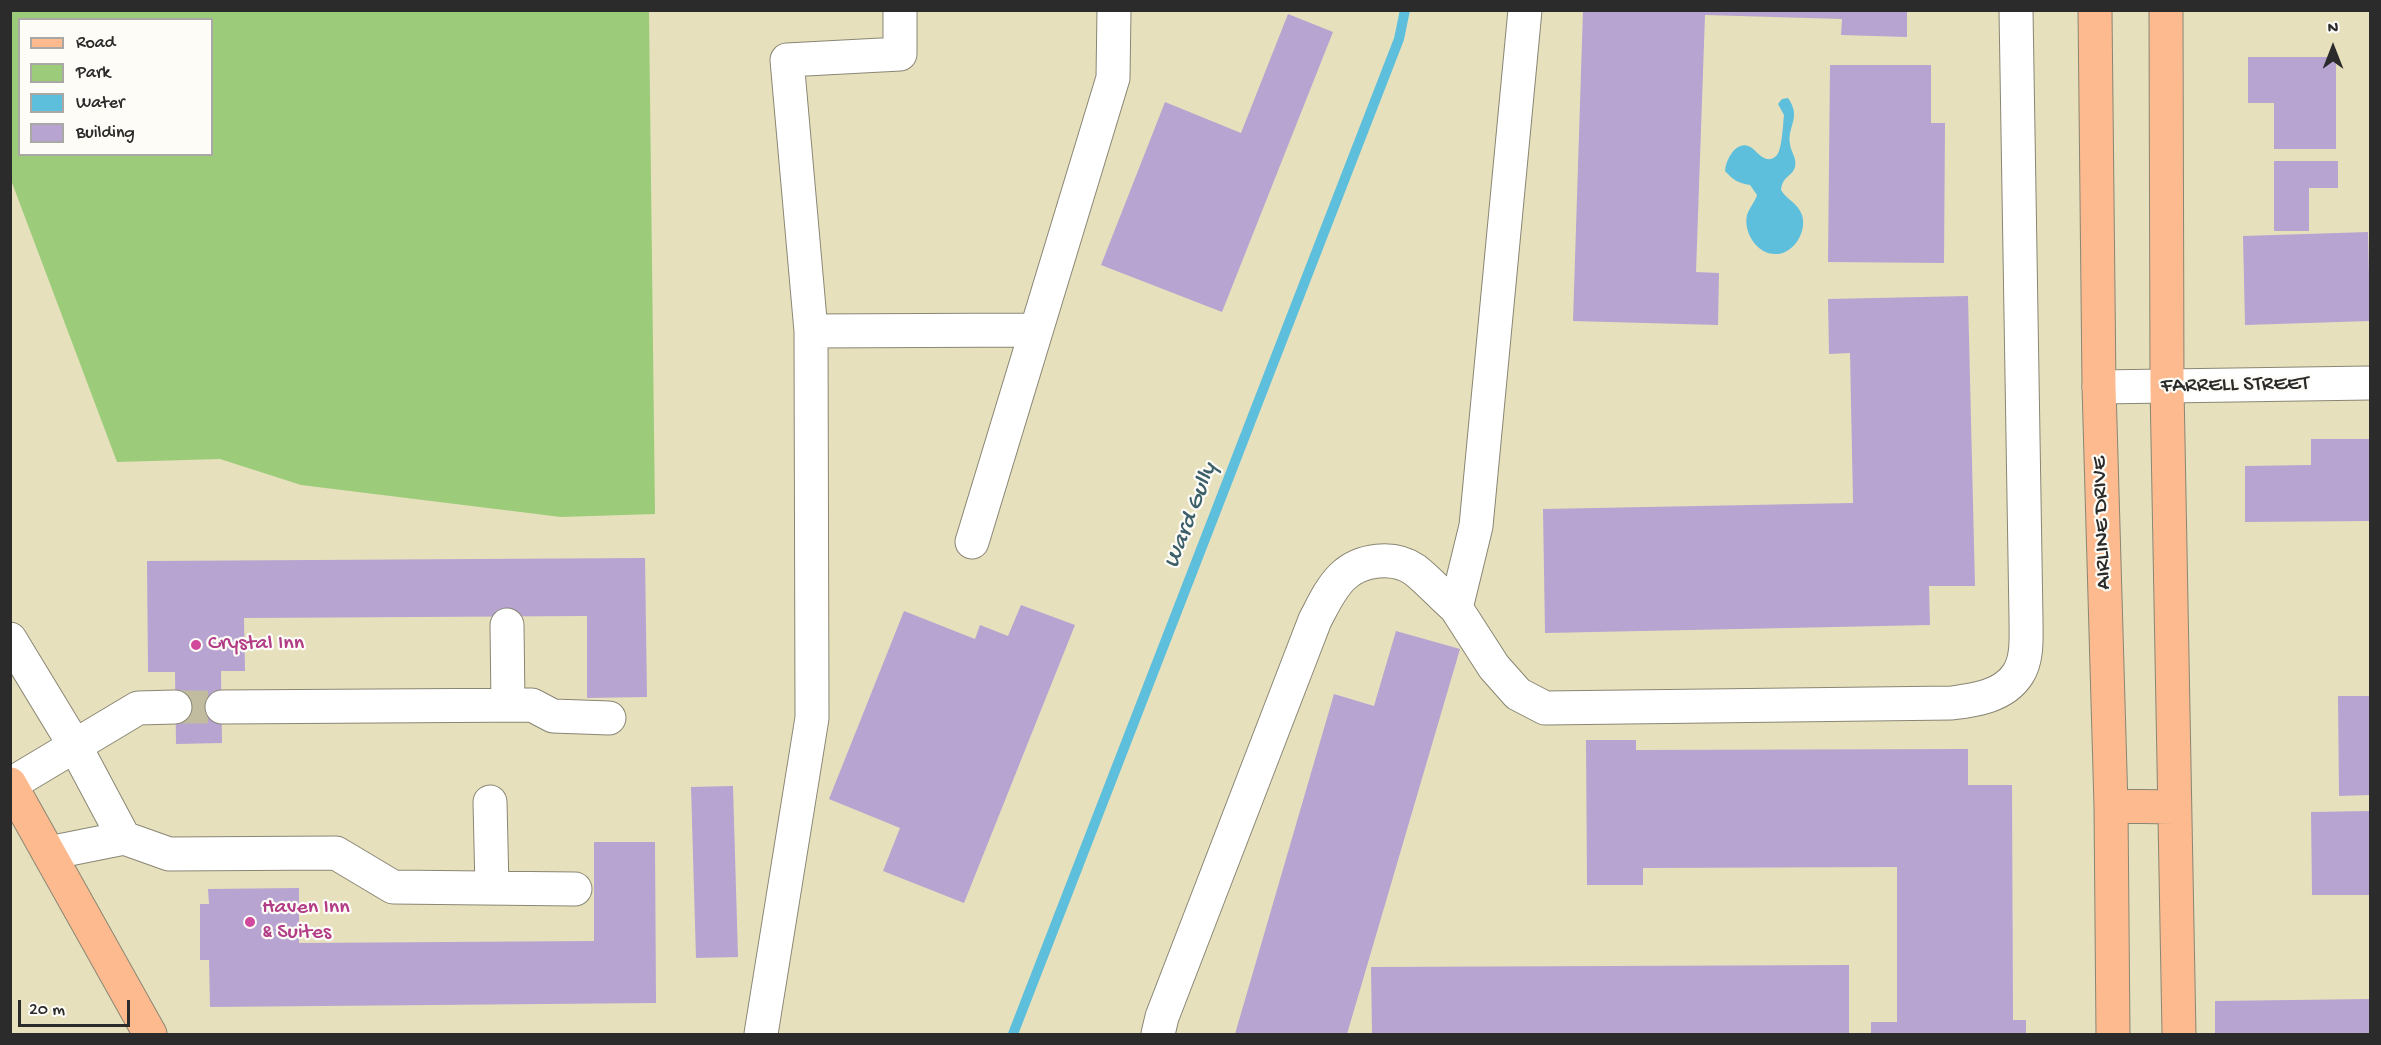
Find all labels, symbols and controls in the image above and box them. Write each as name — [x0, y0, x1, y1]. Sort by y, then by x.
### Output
legend — [18, 18, 213, 156]
north arrow — [2303, 18, 2363, 78]
text: N — [2328, 20, 2338, 39]
text: Road — [76, 33, 115, 54]
text: Park — [76, 63, 110, 84]
text: Water — [76, 93, 124, 114]
text: Building — [76, 123, 135, 144]
street label: FARRELL STREET — [2161, 372, 2309, 400]
street label: AIRLINE DRIVE — [2087, 456, 2119, 590]
water label: Ward Gully — [1159, 459, 1225, 573]
place label: Crystal Inn — [208, 632, 304, 658]
marker: Crystal Inn — [189, 638, 203, 652]
place label: Haven Inn & Suites — [262, 896, 350, 948]
marker: Haven Inn & Suites — [243, 915, 257, 929]
scale bar — [21, 988, 134, 1026]
text: 20 m — [29, 1000, 65, 1021]

